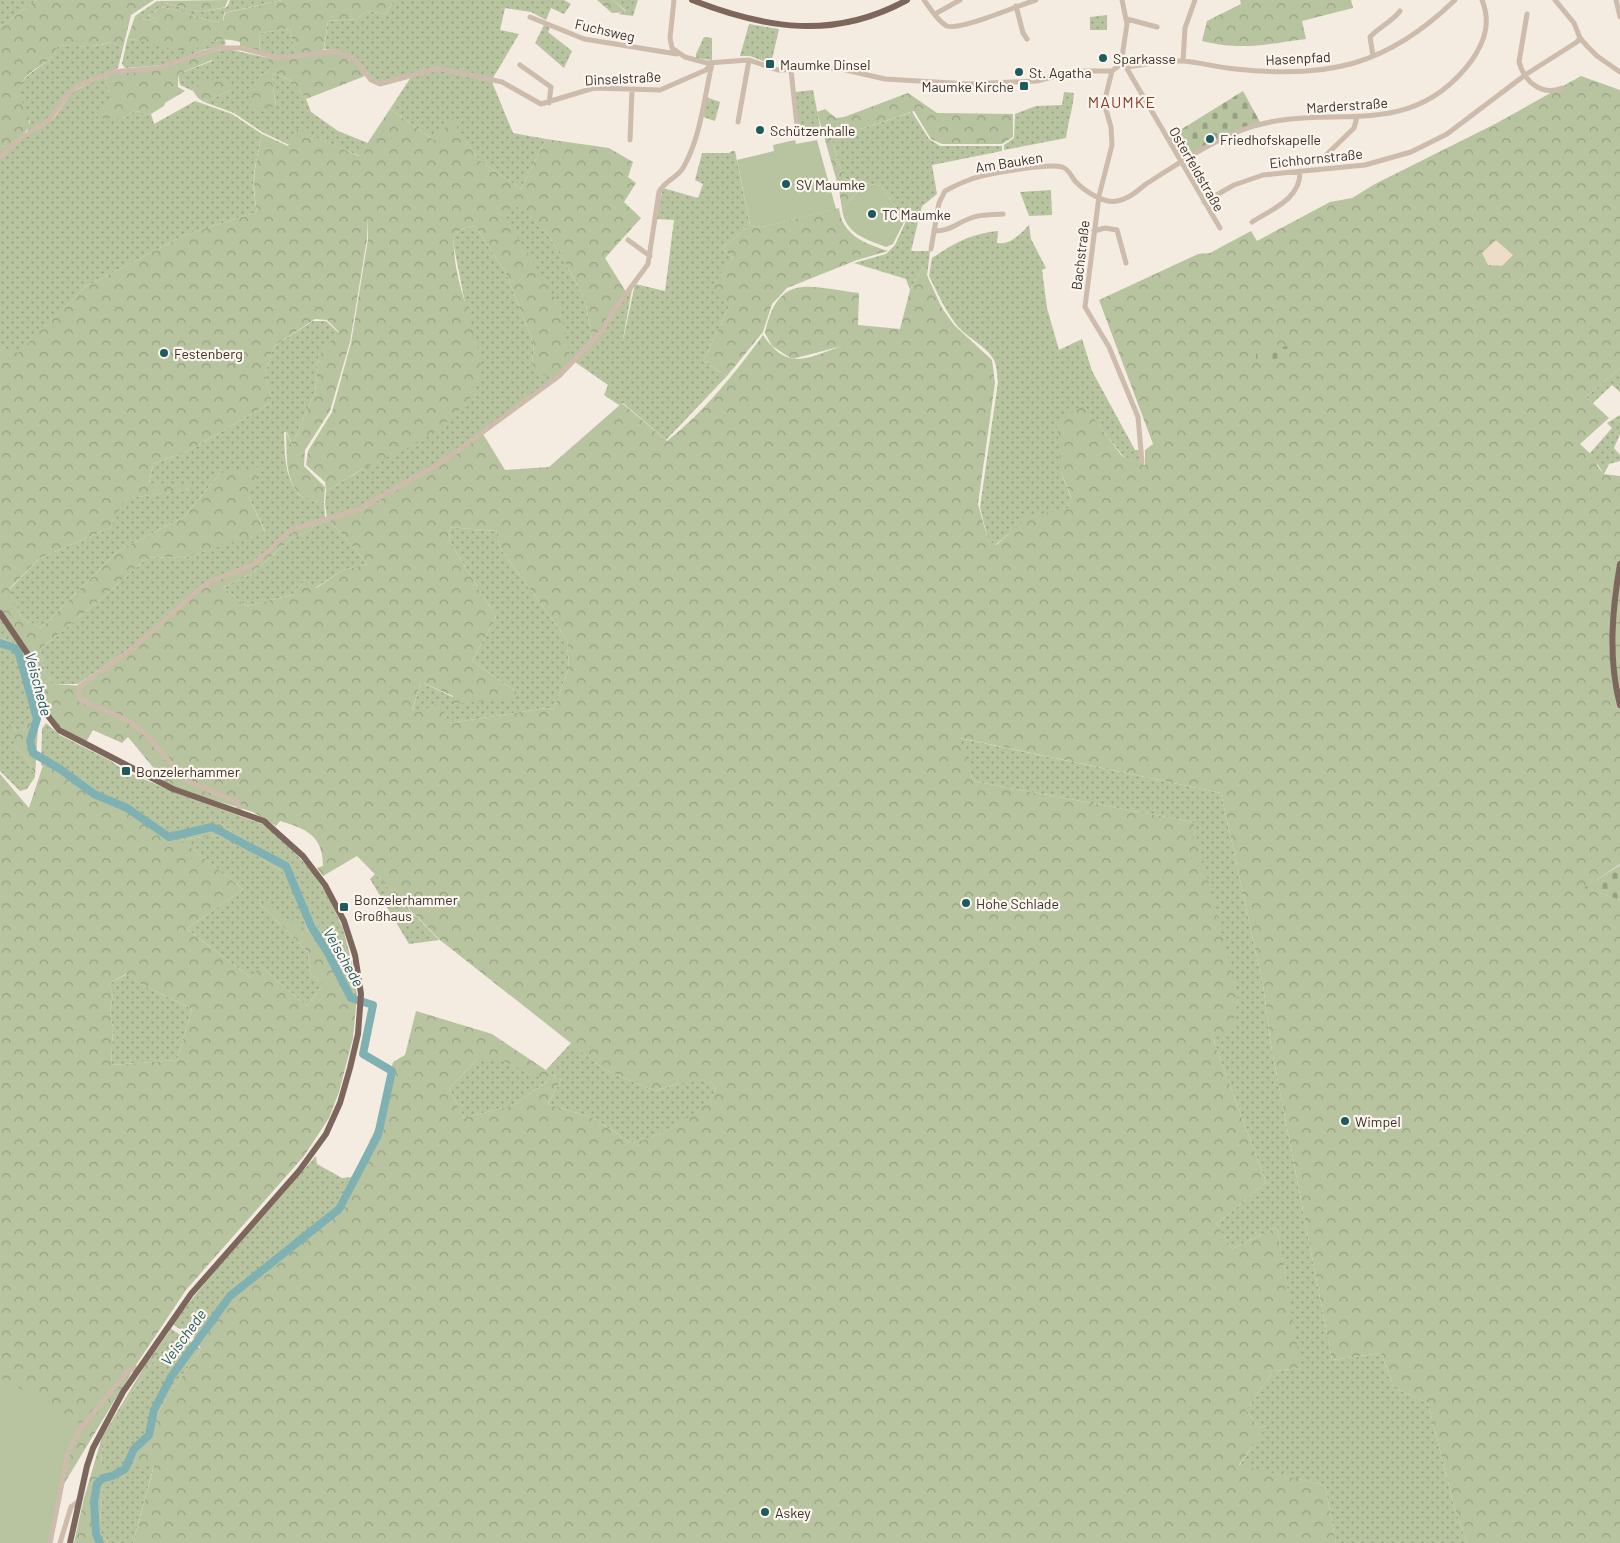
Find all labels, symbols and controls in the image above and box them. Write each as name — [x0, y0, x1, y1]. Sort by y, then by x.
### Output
street label: Fuchsweg — [573, 15, 637, 45]
street label: Hasenpfad — [1265, 48, 1331, 68]
place label: Sparkasse — [1113, 50, 1176, 67]
marker: Sparkasse — [1097, 52, 1109, 64]
place label: Maumke Dinsel — [780, 56, 870, 73]
marker: Maumke Dinsel — [764, 58, 776, 70]
place label: St. Agatha — [1029, 64, 1092, 81]
marker: St. Agatha — [1013, 66, 1025, 78]
street label: Dinselstraße — [584, 68, 662, 88]
place label: Maumke Kirche — [921, 78, 1014, 95]
marker: Maumke Kirche — [1018, 80, 1030, 92]
district label: MAUMKE — [1088, 92, 1156, 111]
street label: Marderstraße — [1306, 94, 1388, 116]
place label: Schützenhalle — [770, 122, 855, 139]
marker: Schützenhalle — [754, 124, 766, 136]
street label: Osterfeldstraße — [1166, 124, 1228, 214]
place label: Friedhofskapelle — [1220, 131, 1321, 148]
marker: Friedhofskapelle — [1204, 133, 1216, 145]
street label: Eichhornstraße — [1268, 145, 1364, 171]
street label: Am Bauken — [974, 148, 1044, 176]
place label: SV Maumke — [796, 176, 866, 193]
marker: SV Maumke — [780, 178, 792, 190]
place label: TC Maumke — [882, 206, 951, 223]
marker: TC Maumke — [866, 208, 878, 220]
street label: Bachstraße — [1067, 219, 1093, 291]
place label: Festenberg — [174, 345, 243, 362]
marker: Festenberg — [158, 347, 170, 359]
water label: Veischede — [22, 650, 56, 718]
place label: Bonzelerhammer — [136, 763, 240, 780]
marker: Bonzelerhammer — [120, 765, 132, 777]
place label: Bonzelerhammer Großhaus — [354, 891, 458, 924]
place label: Hohe Schlade — [976, 895, 1059, 912]
marker: Hohe Schlade — [960, 897, 972, 909]
marker: Bonzelerhammer Großhaus — [338, 901, 350, 913]
water label: Veischede — [320, 924, 368, 990]
place label: Wimpel — [1355, 1113, 1401, 1130]
marker: Wimpel — [1339, 1115, 1351, 1127]
water label: Veischede — [157, 1305, 210, 1369]
place label: Askey — [775, 1504, 811, 1521]
marker: Askey — [759, 1506, 771, 1518]

